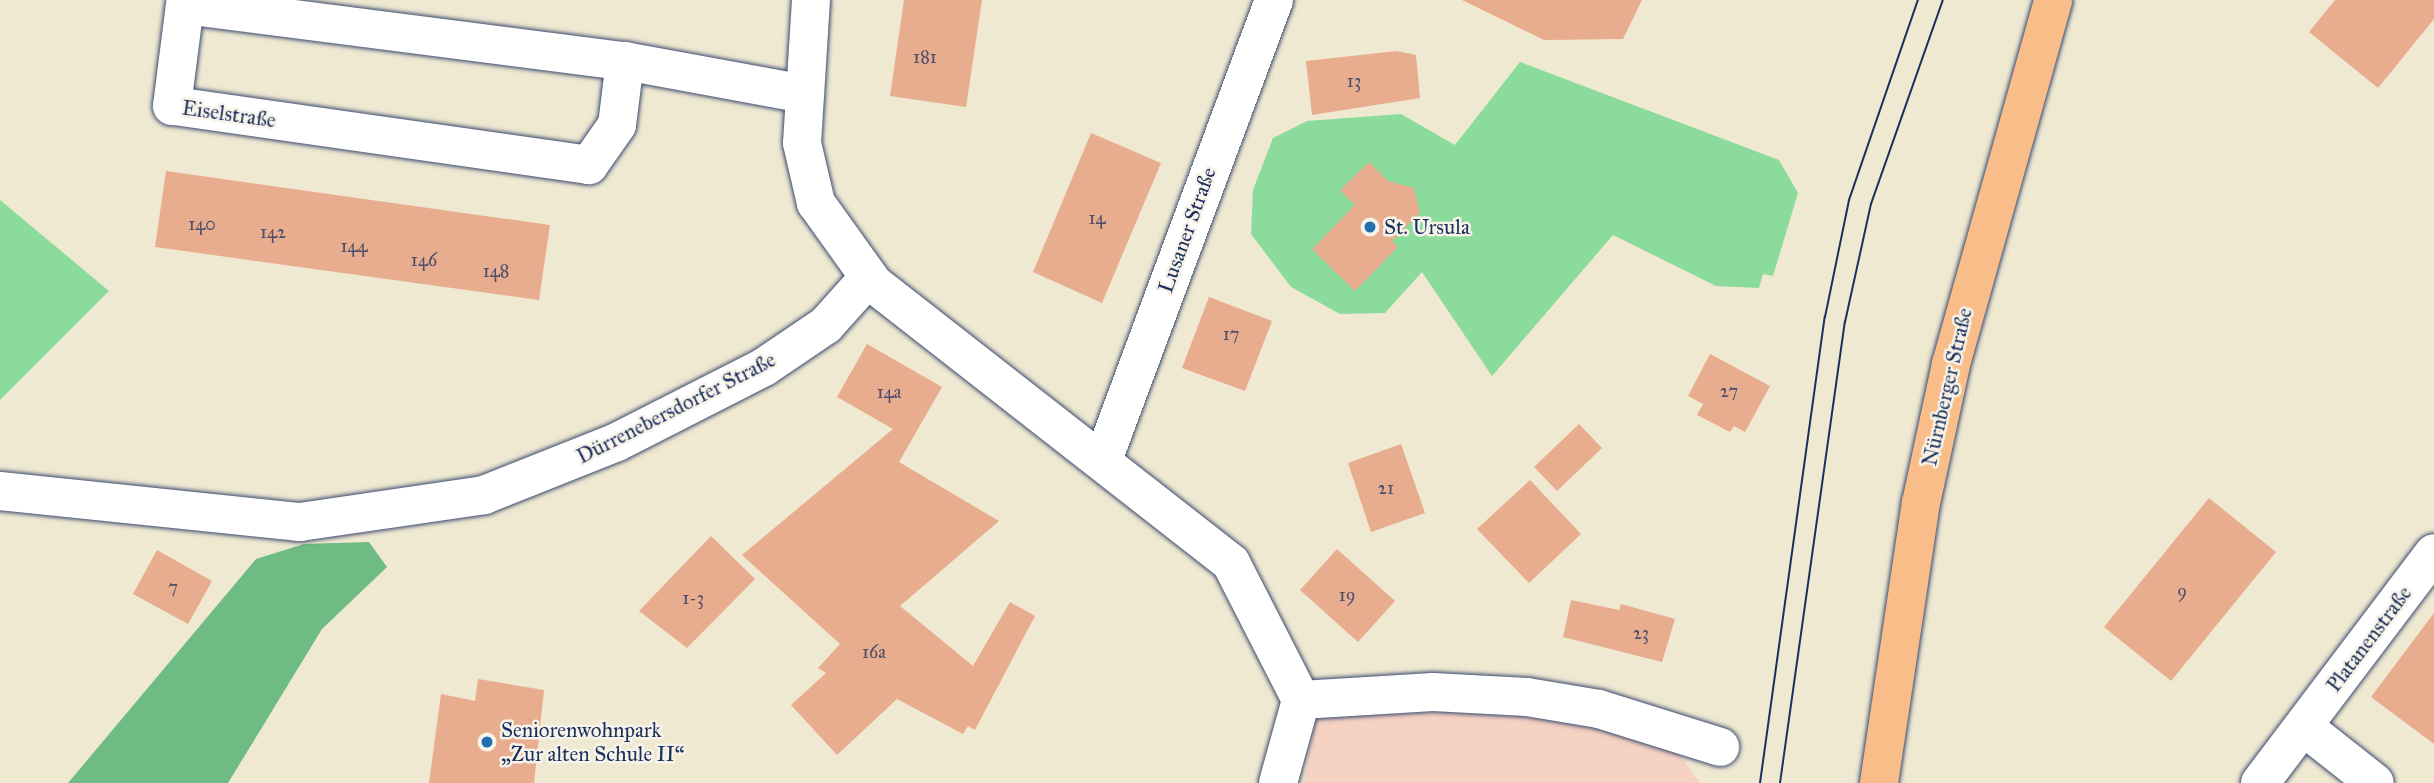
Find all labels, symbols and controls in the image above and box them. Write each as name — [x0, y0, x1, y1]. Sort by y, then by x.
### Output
house number: 181 — [913, 46, 937, 68]
house number: 13 — [1347, 70, 1361, 92]
street label: Eiselstraße — [181, 95, 277, 133]
street label: Lusaner Straße — [1153, 164, 1221, 296]
house number: 14 — [1088, 207, 1106, 229]
house number: 140 — [188, 213, 216, 235]
place label: St. Ursula — [1384, 214, 1470, 240]
marker: St. Ursula — [1362, 219, 1378, 235]
house number: 142 — [260, 221, 286, 243]
house number: 144 — [340, 235, 368, 257]
house number: 146 — [411, 249, 437, 271]
house number: 148 — [483, 260, 509, 282]
street label: Nürnberger Straße — [1917, 306, 1977, 468]
house number: 17 — [1223, 323, 1239, 345]
street label: Dürrenebersdorfer Straße — [572, 347, 780, 469]
house number: 27 — [1720, 380, 1738, 402]
house number: 14a — [877, 381, 901, 403]
house number: 21 — [1378, 477, 1394, 499]
house number: 7 — [168, 576, 178, 598]
house number: 9 — [2177, 580, 2187, 602]
street label: Platanenstraße — [2321, 581, 2417, 697]
house number: 19 — [1339, 584, 1355, 606]
house number: 1-3 — [682, 587, 704, 609]
house number: 23 — [1633, 622, 1649, 644]
house number: 16a — [862, 641, 886, 663]
place label: Seniorenwohnpark „Zur alten Schule II“ — [501, 717, 684, 767]
marker: Seniorenwohnpark „Zur alten Schule II“ — [479, 734, 495, 750]

